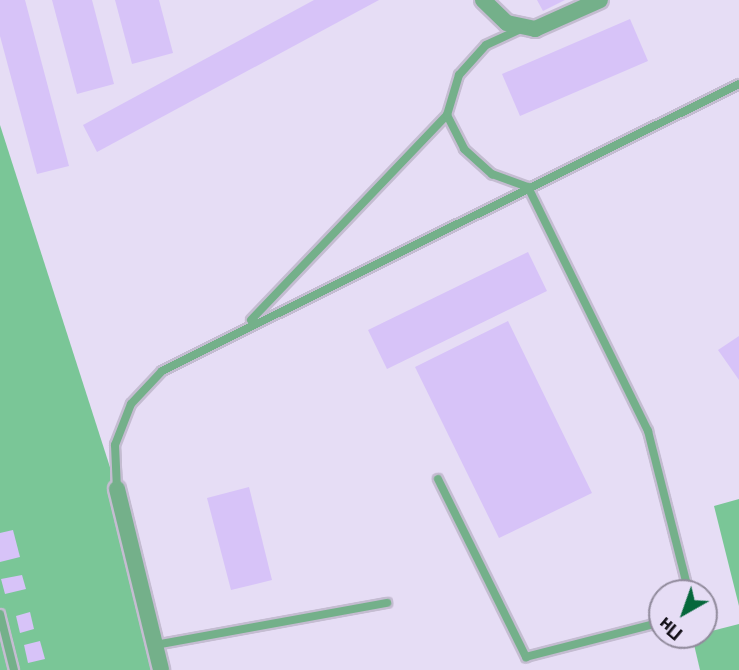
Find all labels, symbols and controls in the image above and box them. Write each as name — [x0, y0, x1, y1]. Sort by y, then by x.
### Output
north arrow — [648, 579, 718, 649]
text: Пн — [654, 612, 687, 646]

